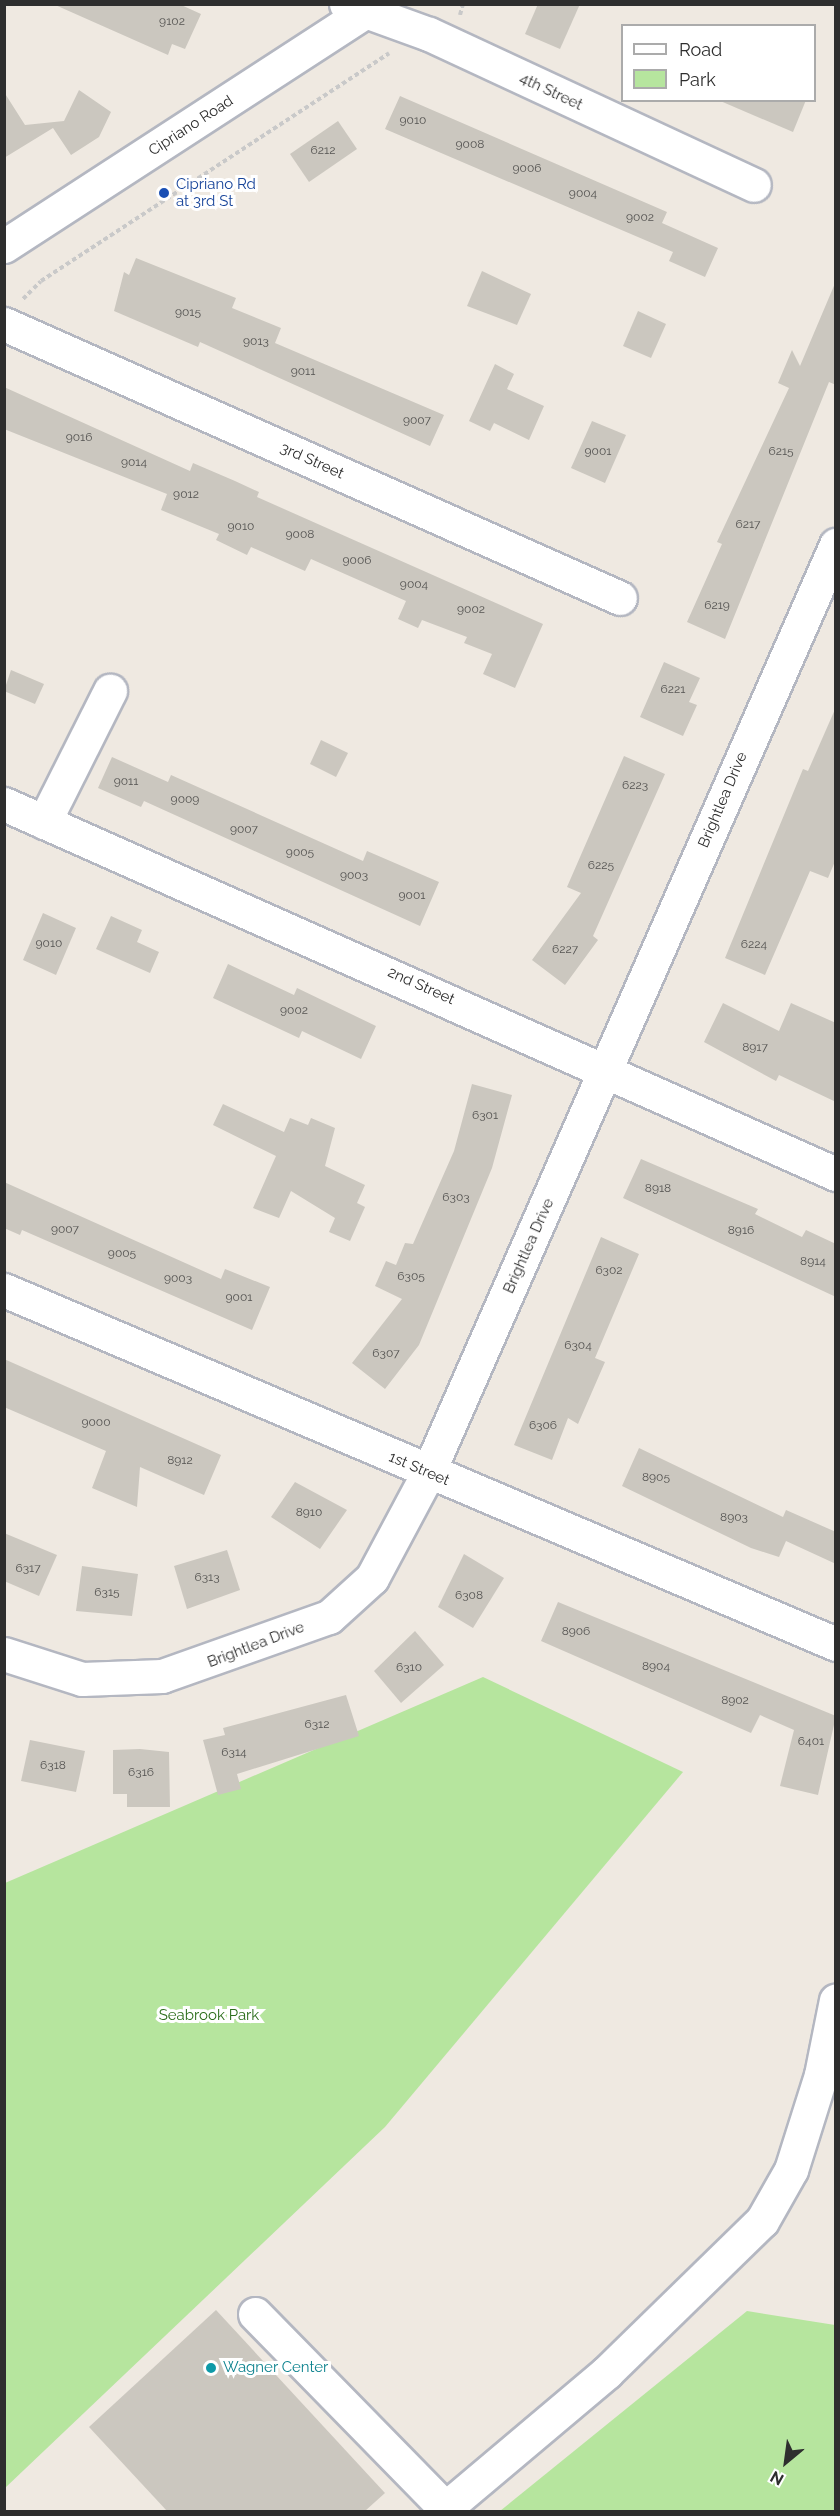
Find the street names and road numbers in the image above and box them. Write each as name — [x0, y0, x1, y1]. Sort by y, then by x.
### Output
street label: 4th Street — [517, 70, 585, 114]
street label: Cipriano Road — [145, 92, 237, 160]
street label: 3rd Street — [277, 439, 347, 483]
street label: Brightlea Drive — [695, 749, 751, 851]
street label: 2nd Street — [385, 963, 457, 1009]
street label: Brightlea Drive — [500, 1196, 558, 1296]
street label: 1st Street — [386, 1448, 452, 1490]
street label: Brightlea Drive — [205, 1618, 307, 1672]

